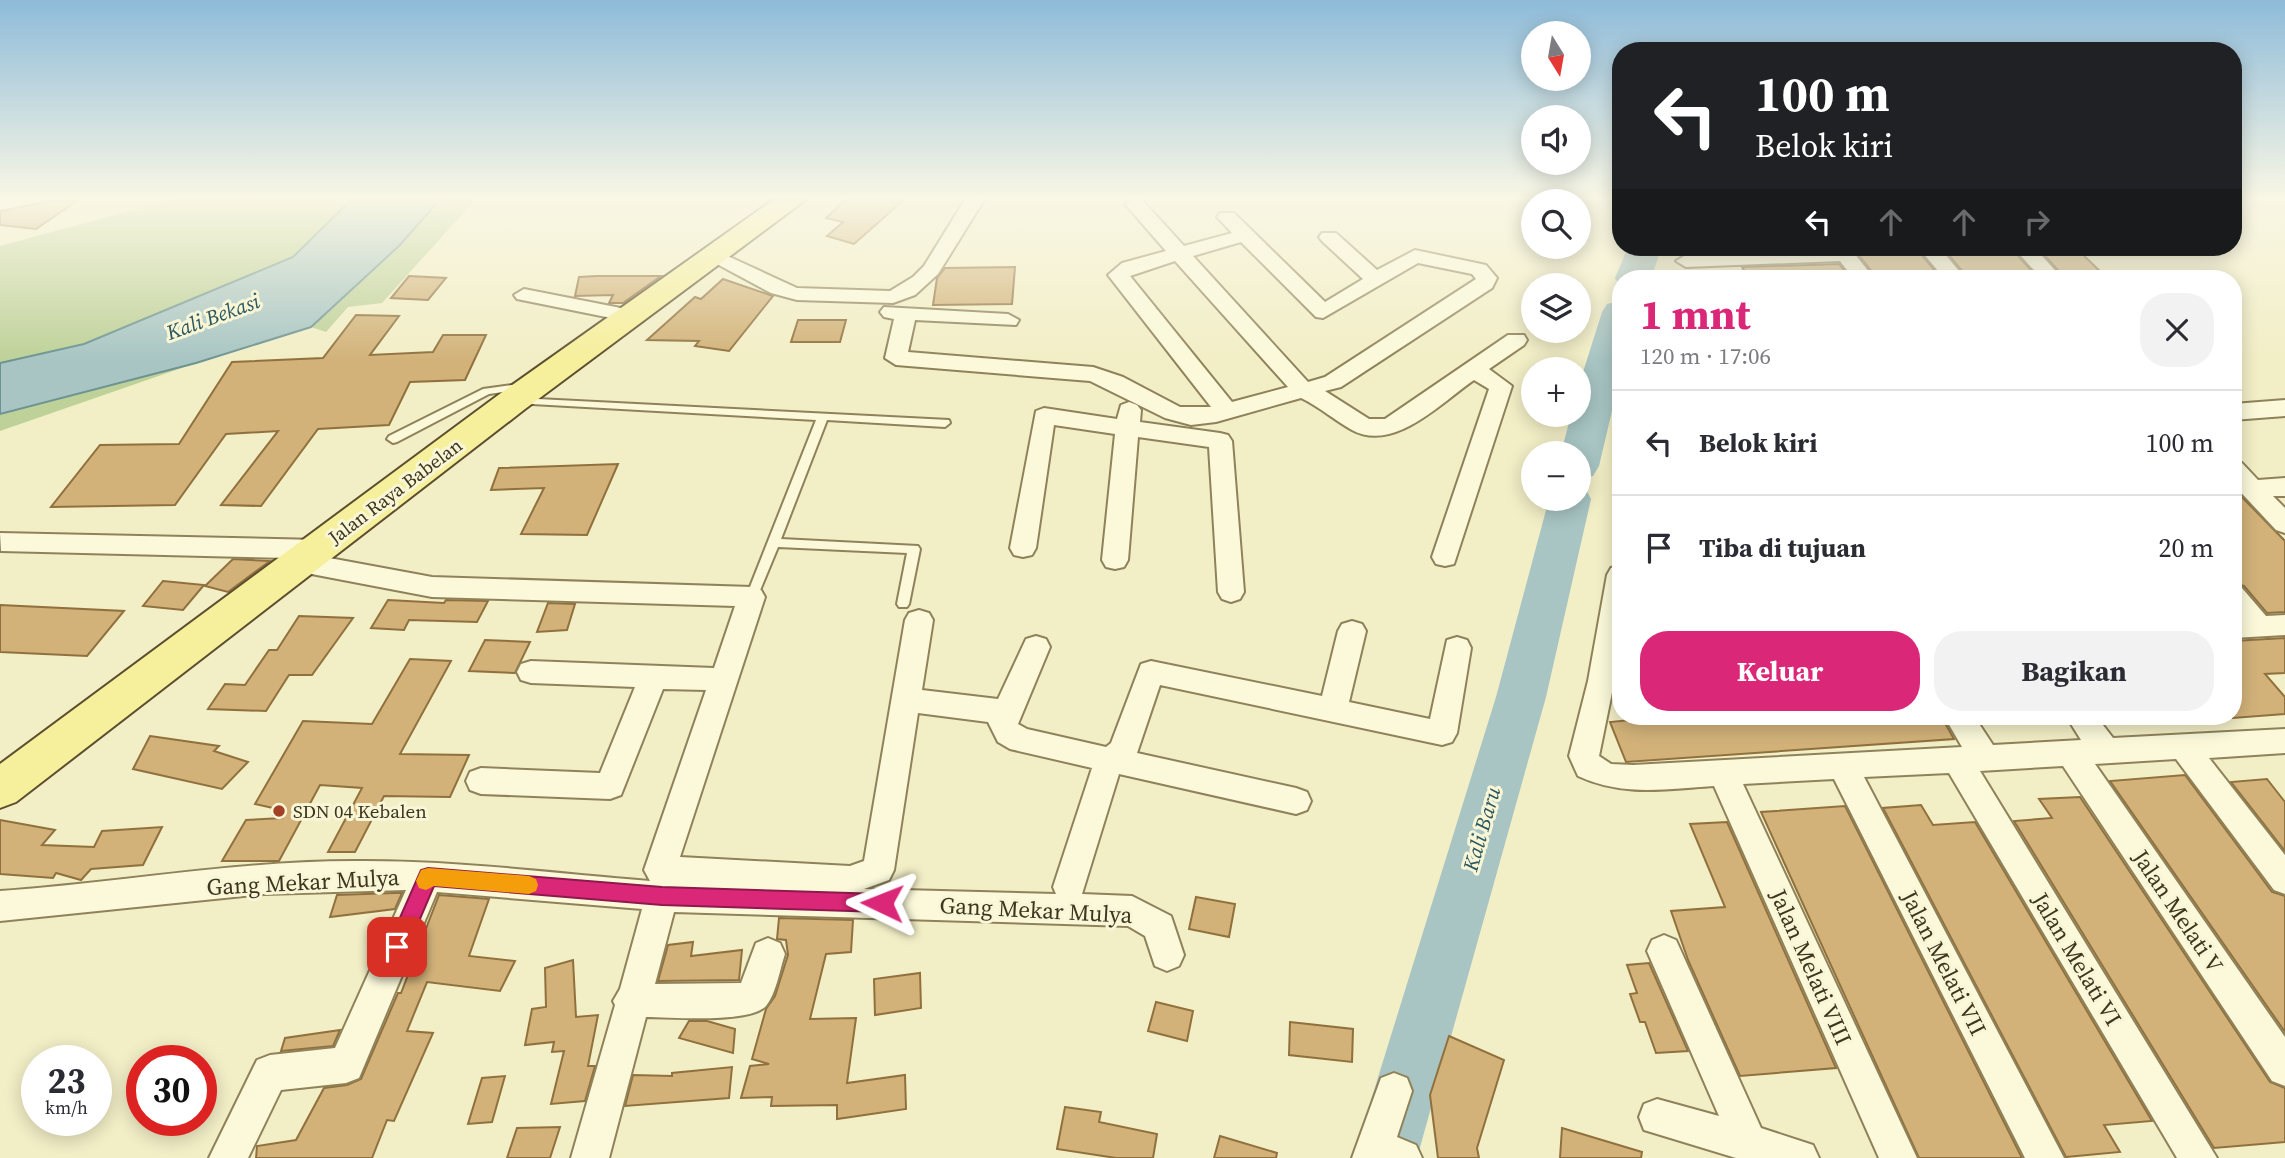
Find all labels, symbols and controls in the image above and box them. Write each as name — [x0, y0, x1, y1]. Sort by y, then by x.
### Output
north arrow — [1521, 21, 1591, 91]
map controls — [1521, 21, 1591, 511]
text: 100 m — [1755, 60, 1890, 127]
icon: left — [1640, 70, 1731, 161]
button: sound — [1521, 105, 1591, 175]
text: Belok kiri — [1755, 124, 1893, 168]
button: search — [1521, 189, 1591, 259]
icon: left — [1799, 203, 1837, 241]
icon: ahead — [1872, 203, 1910, 241]
icon: ahead — [1945, 203, 1983, 241]
icon: right — [2018, 203, 2056, 241]
button: layers — [1521, 273, 1591, 343]
text: 1 mnt — [1640, 285, 1751, 343]
water label: Kali Bekasi — [161, 286, 264, 347]
button: close — [2140, 293, 2214, 367]
text: 120 m · 17:06 — [1640, 340, 1771, 372]
button: + — [1521, 357, 1591, 427]
icon: left — [1640, 424, 1678, 462]
text: Belok kiri — [1699, 425, 1817, 461]
text: 100 m — [2146, 425, 2214, 461]
street label: Jalan Raya Babelan — [322, 432, 467, 551]
button: − — [1521, 441, 1591, 511]
icon: arrive — [1640, 529, 1678, 567]
text: Tiba di tujuan — [1699, 530, 1866, 566]
text: 20 m — [2159, 530, 2214, 566]
button: Keluar — [1640, 631, 1920, 711]
button: Bagikan — [1934, 631, 2214, 711]
water label: Kali Baru — [1455, 783, 1507, 875]
place label: SDN 04 Kebalen — [293, 798, 427, 824]
marker: SDN 04 Kebalen — [271, 803, 287, 819]
street label: Jalan Melati V — [2125, 842, 2231, 979]
street label: Gang Mekar Mulya — [206, 861, 400, 903]
position arrow — [845, 866, 919, 940]
street label: Jalan Melati VIII — [1762, 883, 1860, 1050]
street label: Jalan Melati VII — [1893, 884, 1994, 1041]
street label: Jalan Melati VI — [2024, 885, 2129, 1032]
street label: Gang Mekar Mulya — [939, 889, 1133, 931]
pin — [367, 917, 427, 977]
icon: arrive — [378, 928, 416, 966]
speed limit sign: 30 — [126, 1045, 217, 1136]
text: 23 — [48, 1057, 85, 1105]
text: km/h — [45, 1095, 88, 1120]

